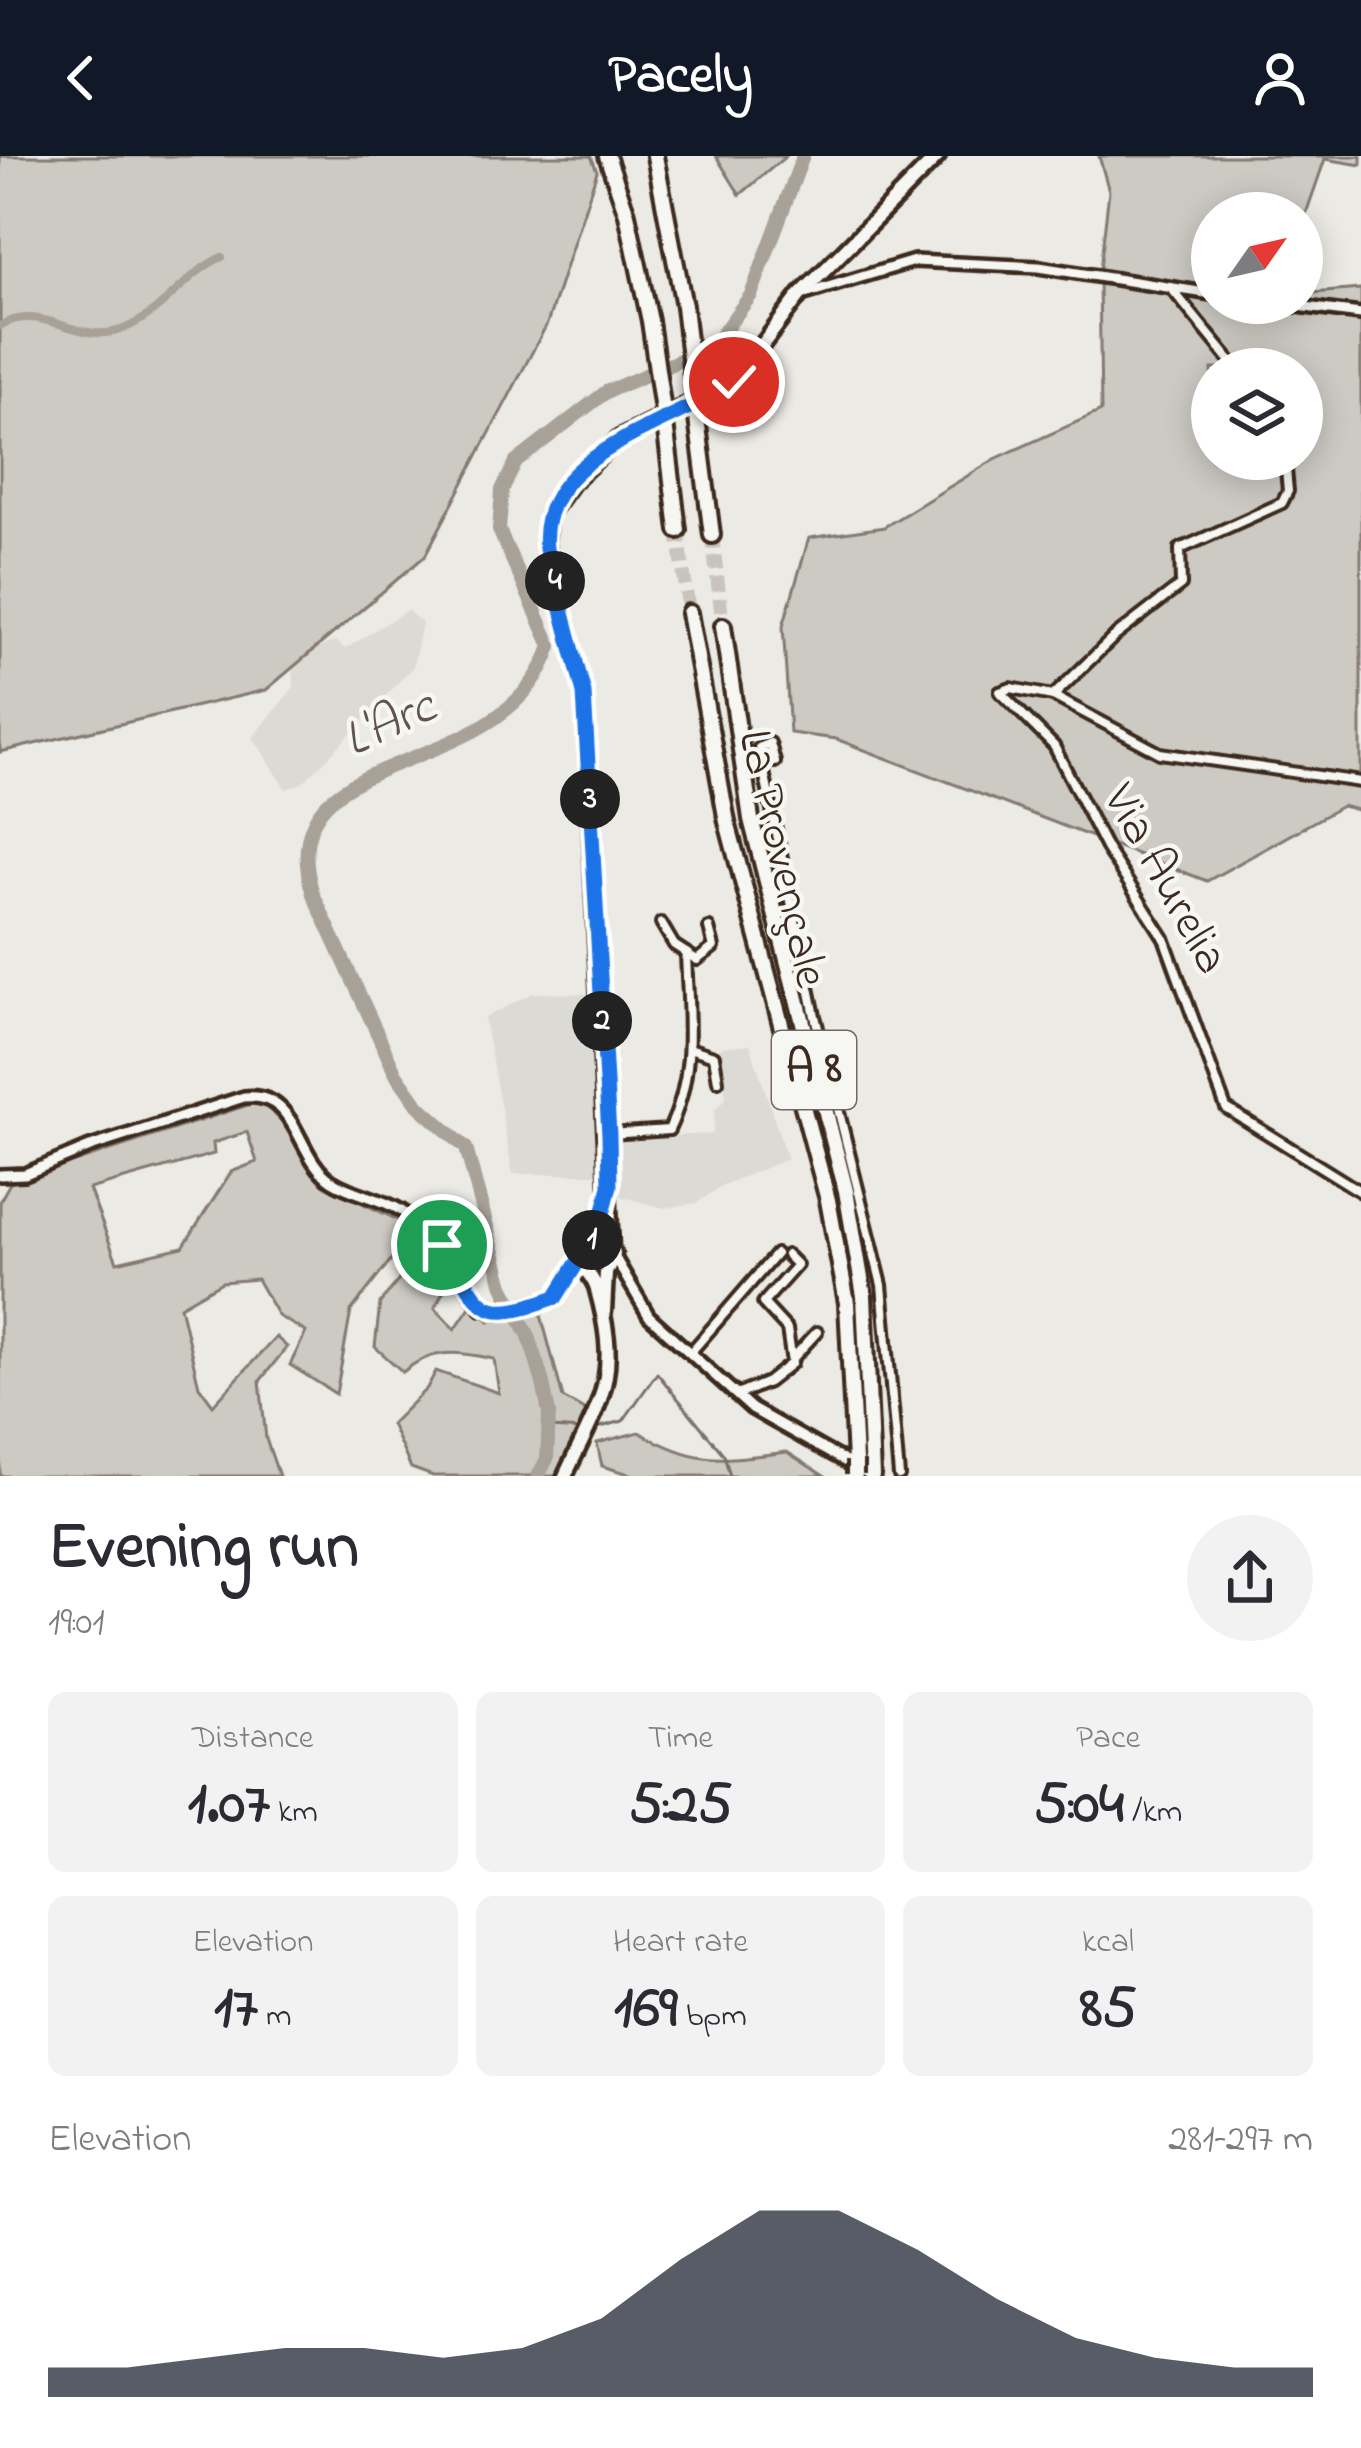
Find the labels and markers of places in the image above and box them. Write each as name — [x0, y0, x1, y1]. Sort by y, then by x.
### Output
pin — [683, 331, 785, 433]
pin: 4 — [525, 551, 585, 611]
pin: 3 — [560, 769, 620, 829]
pin: 2 — [572, 991, 632, 1051]
pin — [391, 1194, 493, 1296]
pin: 1 — [562, 1210, 622, 1270]

